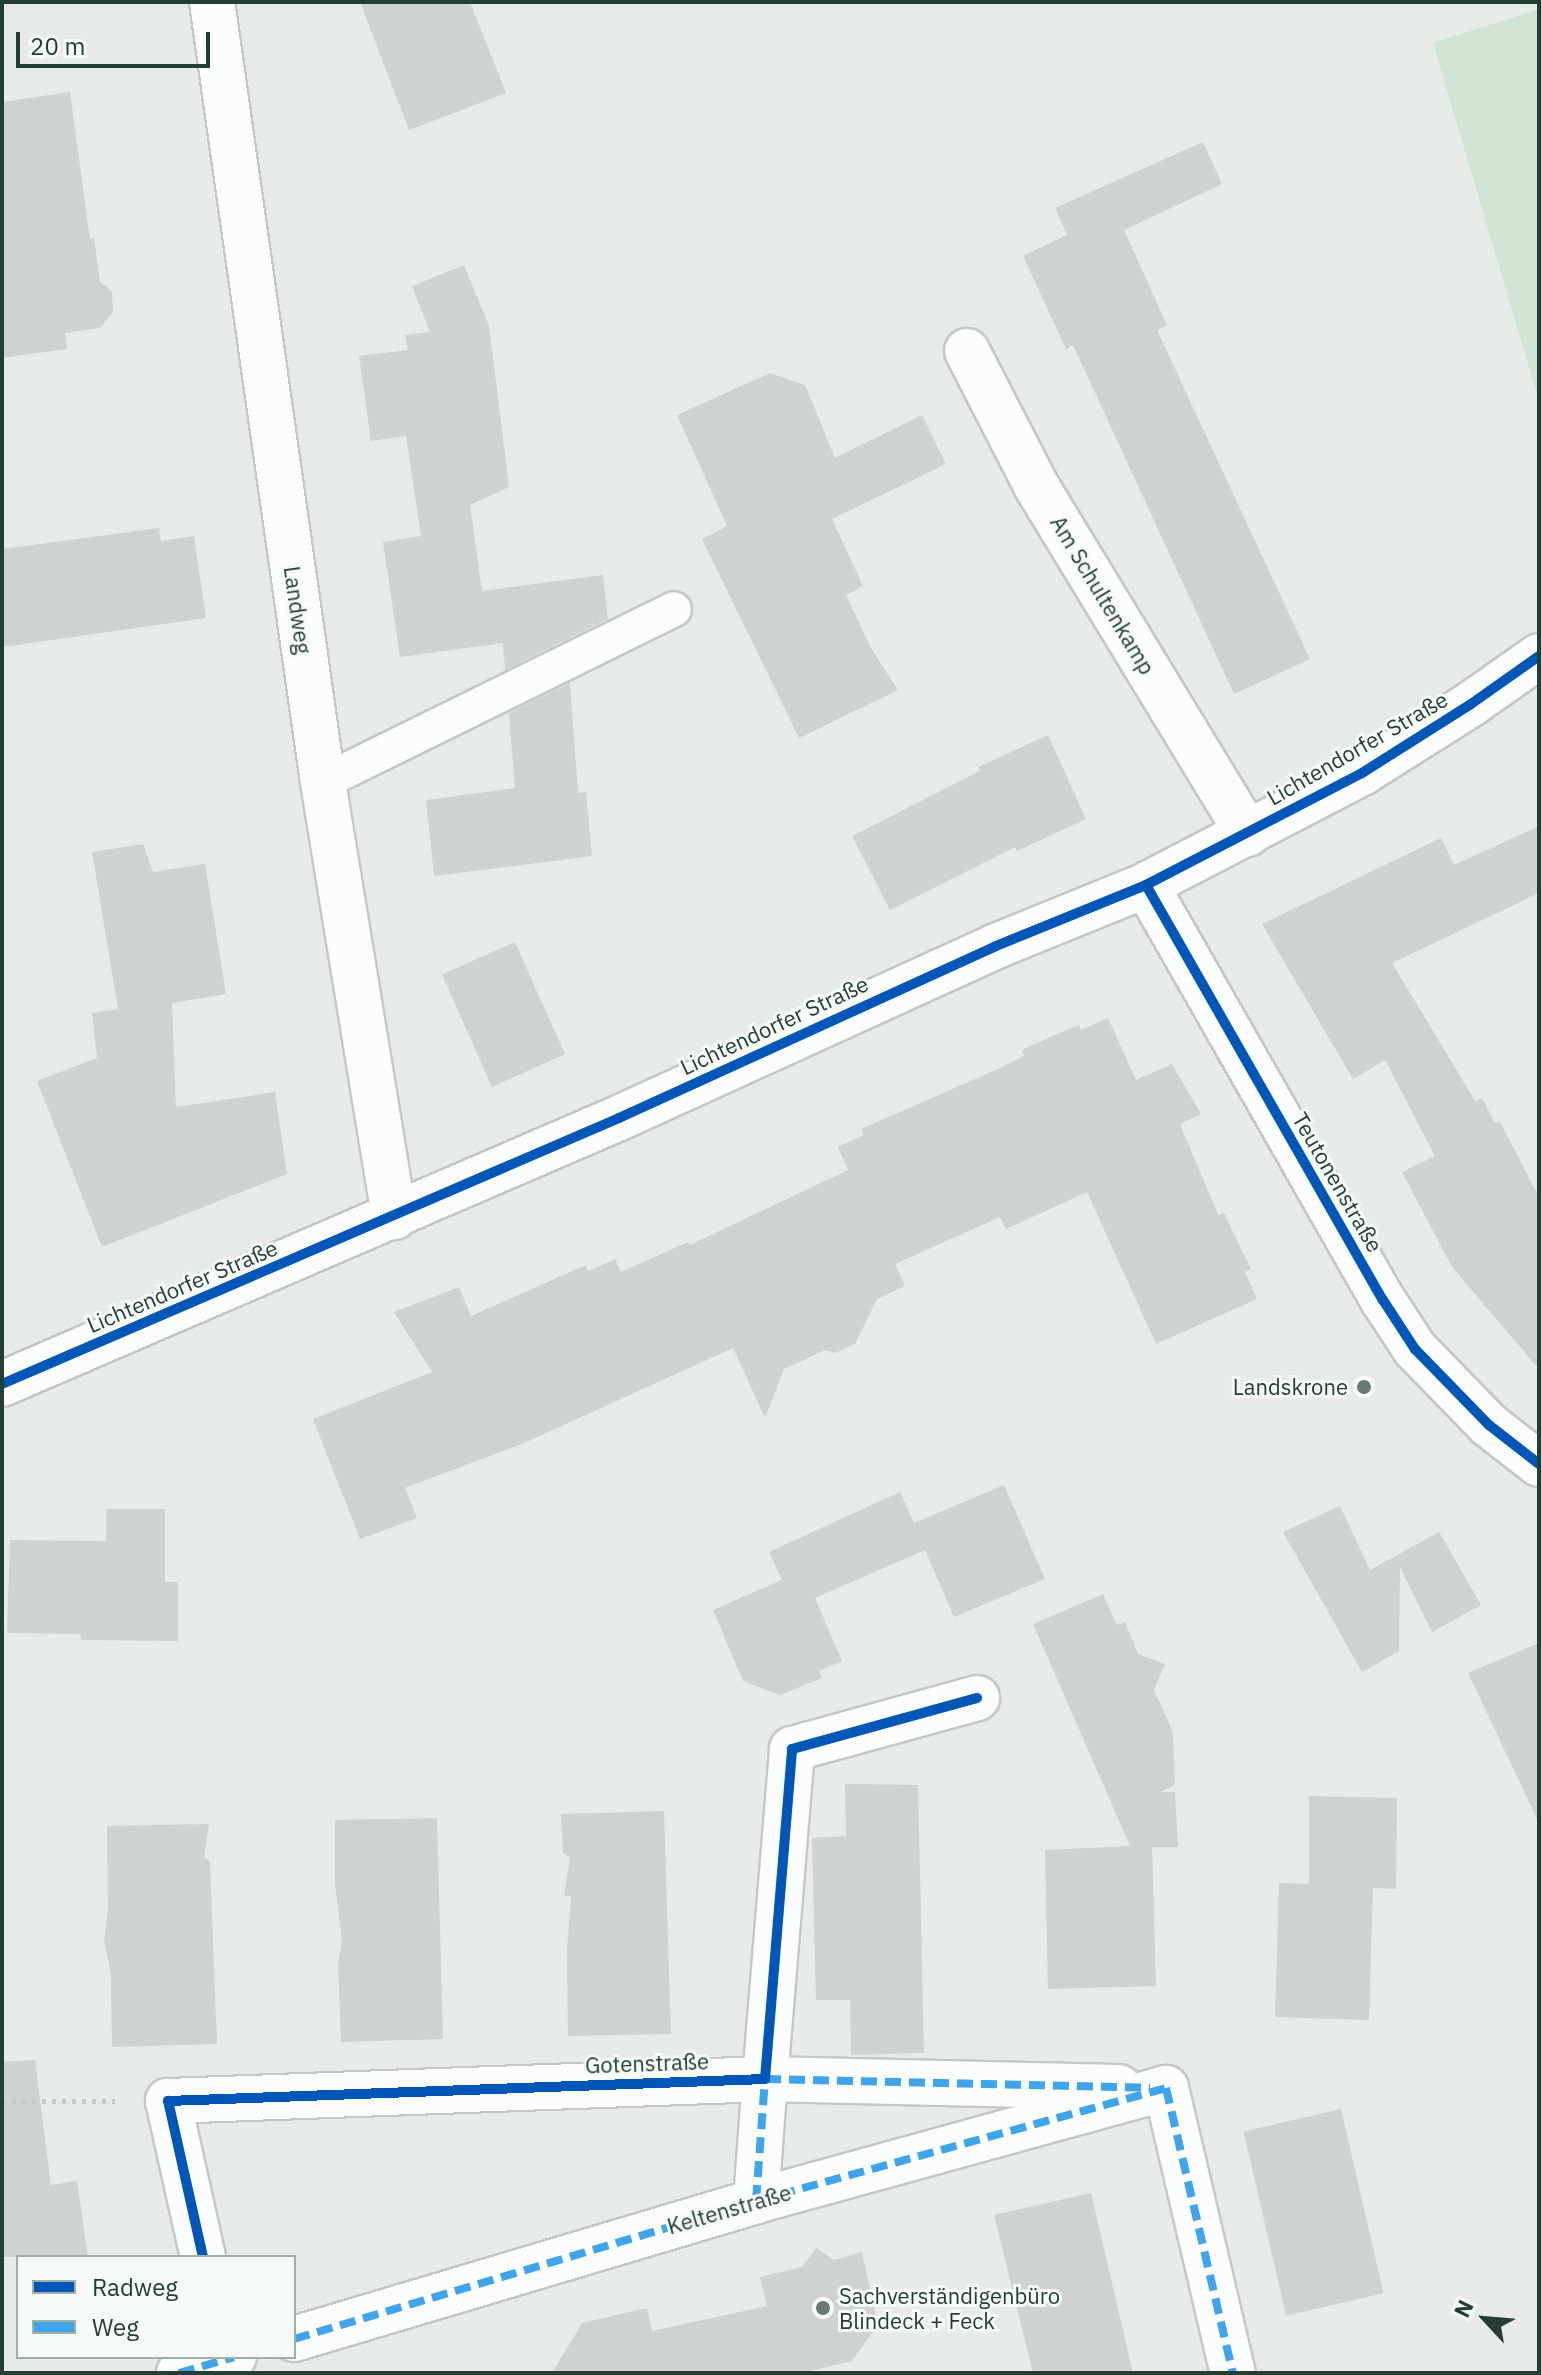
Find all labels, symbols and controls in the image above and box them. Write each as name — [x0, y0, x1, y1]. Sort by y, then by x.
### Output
scale bar — [20, 16, 214, 66]
text: 20 m — [30, 30, 85, 62]
street label: Am Schultenkamp — [1045, 511, 1161, 679]
street label: Landweg — [279, 564, 317, 656]
street label: Lichtendorfer Straße — [1262, 685, 1452, 811]
street label: Lichtendorfer Straße — [676, 970, 872, 1080]
street label: Teutonenstraße — [1287, 1107, 1389, 1257]
street label: Lichtendorfer Straße — [83, 1234, 281, 1338]
place label: Landskrone — [1233, 1374, 1348, 1400]
marker: Landskrone — [1355, 1378, 1373, 1396]
street label: Gotenstraße — [585, 2048, 709, 2078]
street label: Keltenstraße — [664, 2179, 794, 2239]
legend — [16, 2255, 296, 2359]
text: Radweg — [92, 2271, 178, 2303]
north arrow — [1445, 2279, 1525, 2359]
place label: Sachverständigenbüro Blindeck + Feck — [839, 2282, 1060, 2334]
text: N — [1446, 2295, 1480, 2322]
marker: Sachverständigenbüro Blindeck + Feck — [814, 2299, 832, 2317]
text: Weg — [92, 2311, 139, 2343]

